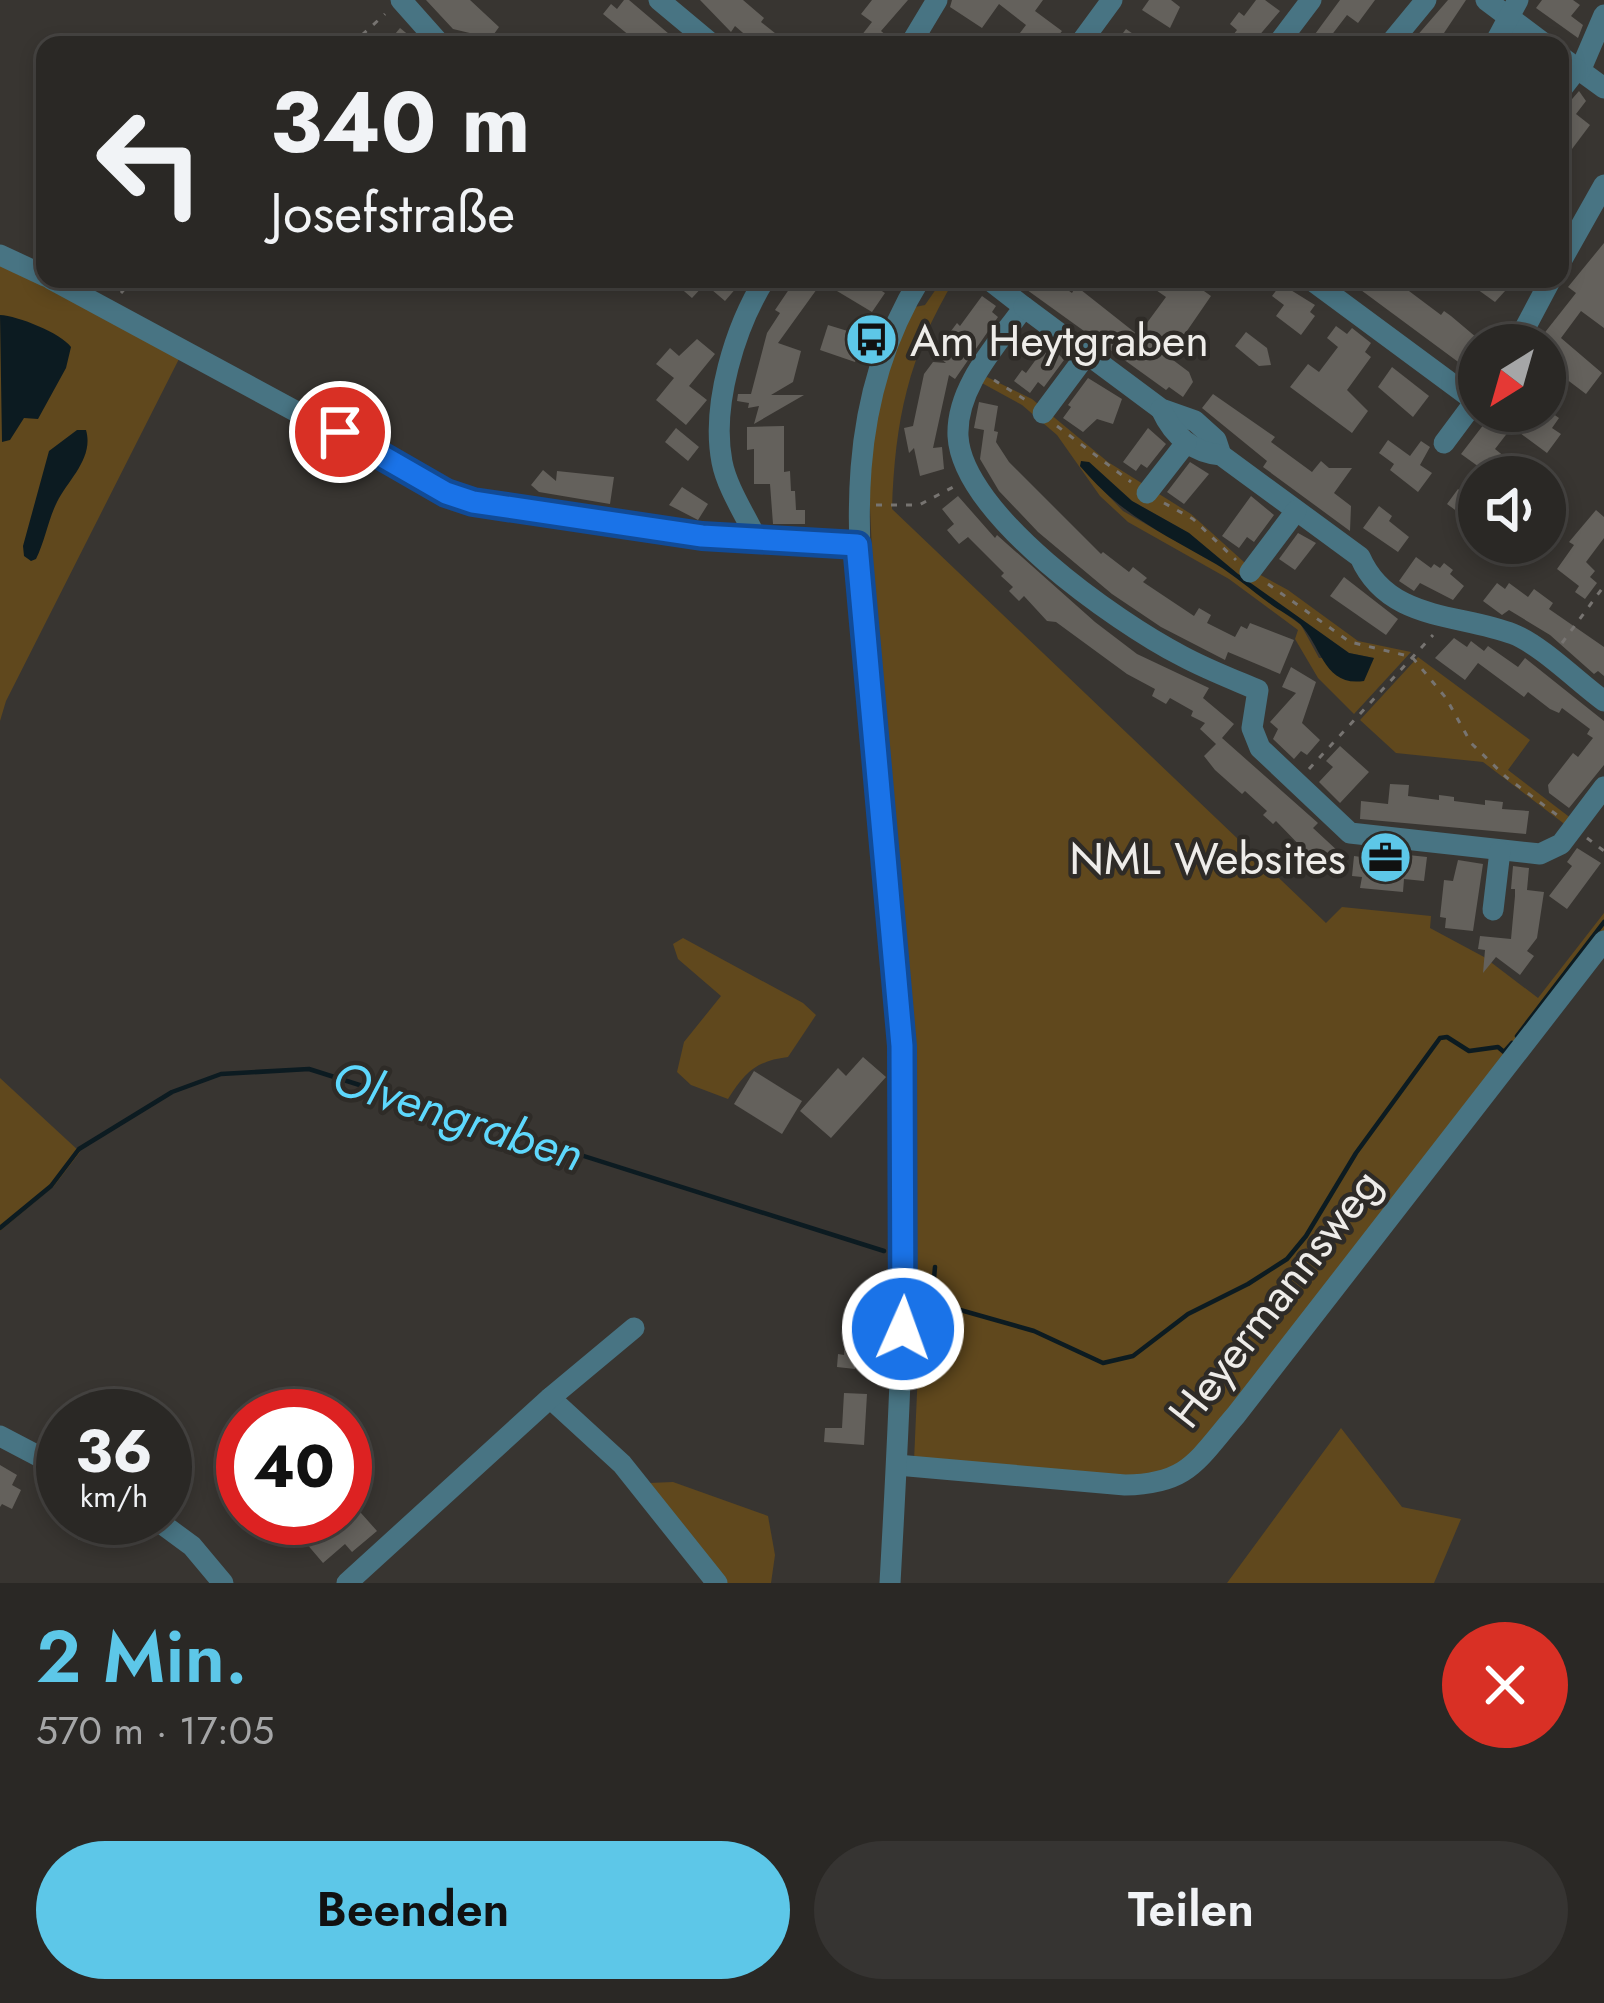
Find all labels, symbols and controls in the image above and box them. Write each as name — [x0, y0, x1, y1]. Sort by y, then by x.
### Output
text: 340 m — [270, 62, 530, 184]
icon: left — [72, 84, 228, 240]
text: Josefstraße — [270, 174, 515, 252]
place label: Am Heytgraben — [910, 308, 1209, 373]
bus stop icon: Am Heytgraben — [843, 312, 899, 368]
north arrow — [1458, 324, 1566, 432]
map controls — [1458, 324, 1566, 564]
pin — [289, 381, 391, 483]
icon: arrive — [307, 399, 373, 465]
button: sound — [1458, 456, 1566, 564]
place label: NML Websites — [1069, 826, 1346, 891]
office icon: NML Websites — [1357, 830, 1413, 886]
water label: Olvengraben — [324, 1043, 592, 1189]
street label: Heyermannsweg — [1153, 1155, 1397, 1441]
position arrow — [840, 1266, 966, 1392]
speed limit sign: 40 — [216, 1389, 372, 1545]
text: 36 — [75, 1408, 153, 1495]
text: km/h — [80, 1475, 148, 1518]
text: 2 Min. — [36, 1605, 248, 1709]
button: close — [1442, 1622, 1568, 1748]
text: 570 m · 17:05 — [36, 1702, 274, 1759]
button: Beenden — [36, 1841, 790, 1979]
button: Teilen — [814, 1841, 1568, 1979]

